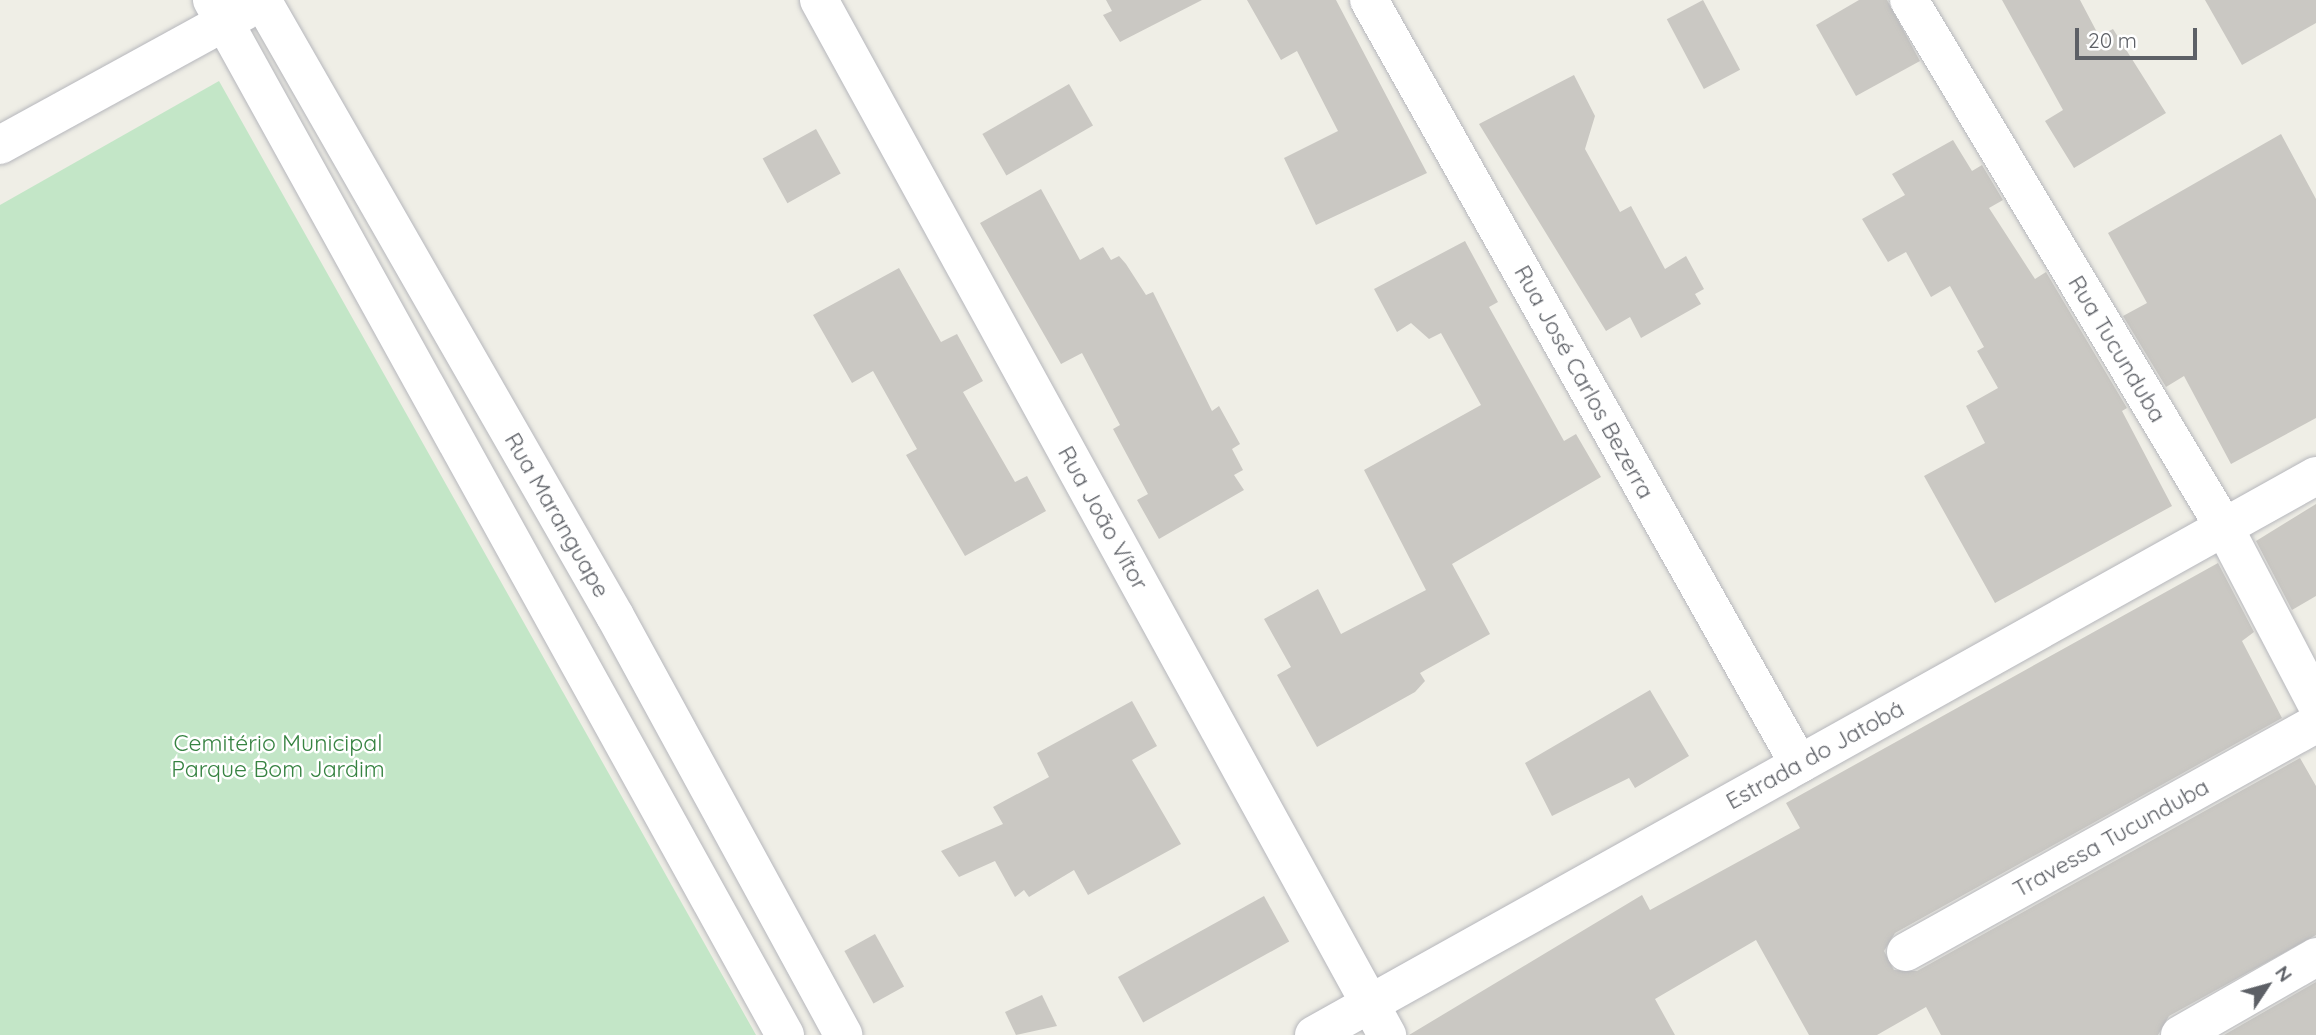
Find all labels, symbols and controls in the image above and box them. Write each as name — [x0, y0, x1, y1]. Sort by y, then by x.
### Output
scale bar — [2078, 14, 2200, 58]
text: 20 m — [2088, 27, 2137, 53]
street label: Rua José Carlos Bezerra — [1508, 261, 1660, 503]
street label: Rua Tucunduba — [2062, 271, 2172, 427]
street label: Rua Maranguape — [499, 428, 615, 602]
street label: Rua João Vítor — [1052, 441, 1154, 595]
street label: Estrada do Jatobá — [1721, 695, 1909, 815]
park label: Cemitério Municipal Parque Bom Jardim — [171, 729, 385, 783]
street label: Travessa Tucunduba — [2008, 773, 2214, 903]
north arrow — [2232, 951, 2302, 1021]
text: N — [2270, 961, 2298, 986]

